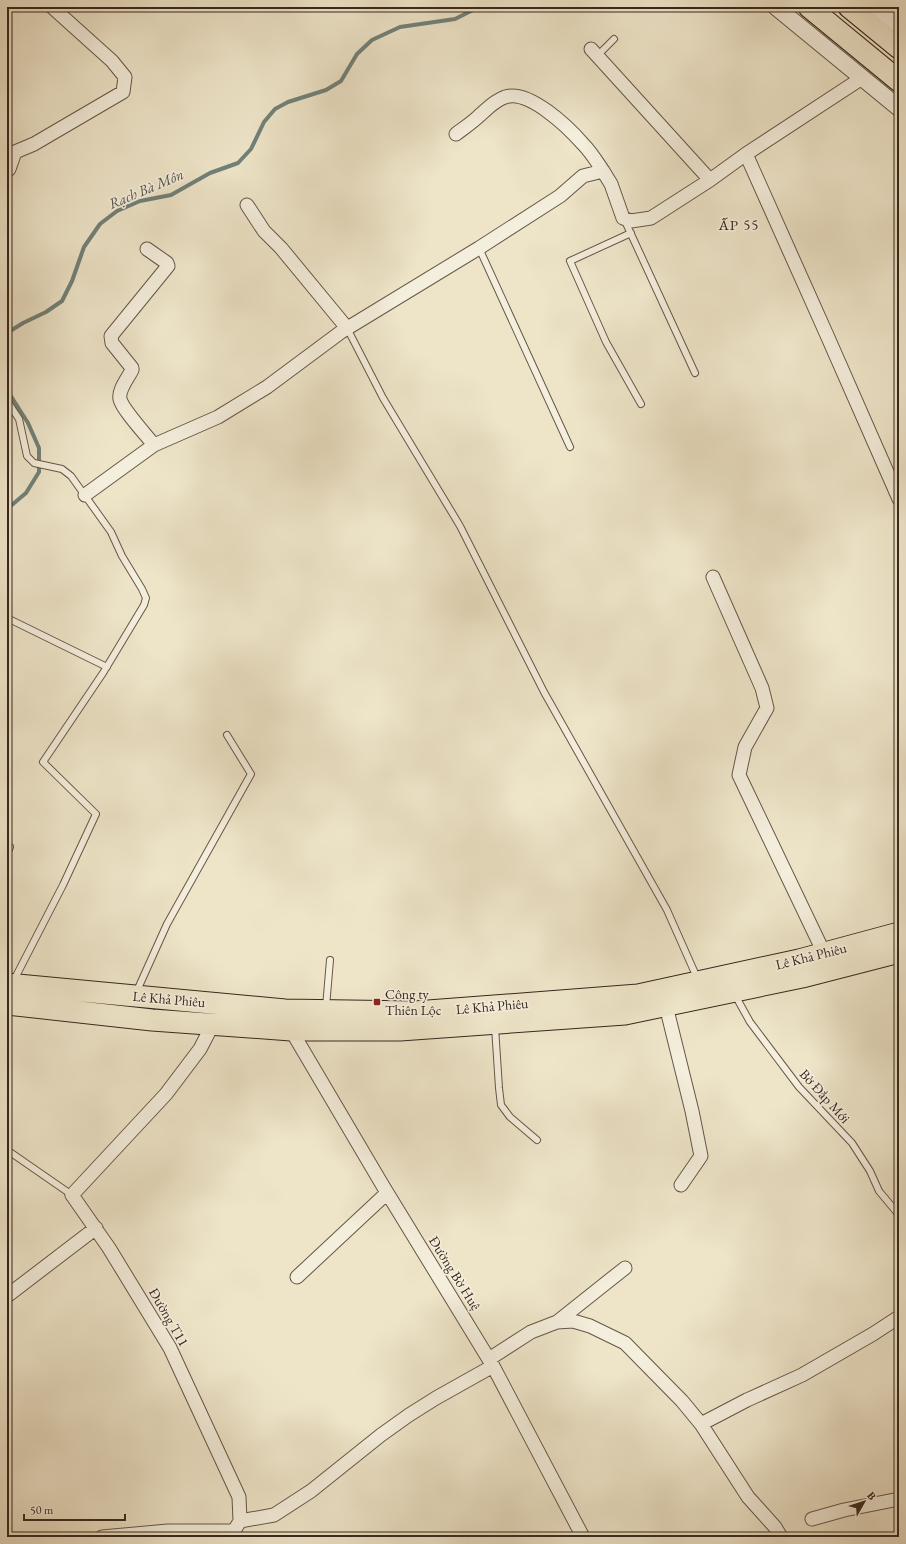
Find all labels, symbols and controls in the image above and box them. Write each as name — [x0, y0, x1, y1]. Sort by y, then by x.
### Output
water label: Rạch Bà Môn — [105, 164, 186, 213]
district label: ẤP 55 — [717, 215, 760, 234]
street label: Lê Khả Phiêu — [774, 938, 849, 974]
place label: Công ty Thiên Lộc — [385, 985, 442, 1019]
street label: Lê Khả Phiêu — [132, 987, 207, 1011]
street label: Lê Khả Phiêu — [455, 994, 530, 1018]
marker: Công ty Thiên Lộc — [372, 997, 382, 1007]
street label: Bờ Đắp Mới — [796, 1065, 855, 1127]
street label: Đường Bờ Huệ — [425, 1233, 485, 1314]
street label: Đường T11 — [145, 1285, 193, 1349]
north arrow — [844, 1482, 884, 1522]
text: B — [864, 1489, 879, 1503]
scale bar — [24, 1496, 125, 1522]
text: 50 m — [30, 1502, 54, 1518]

